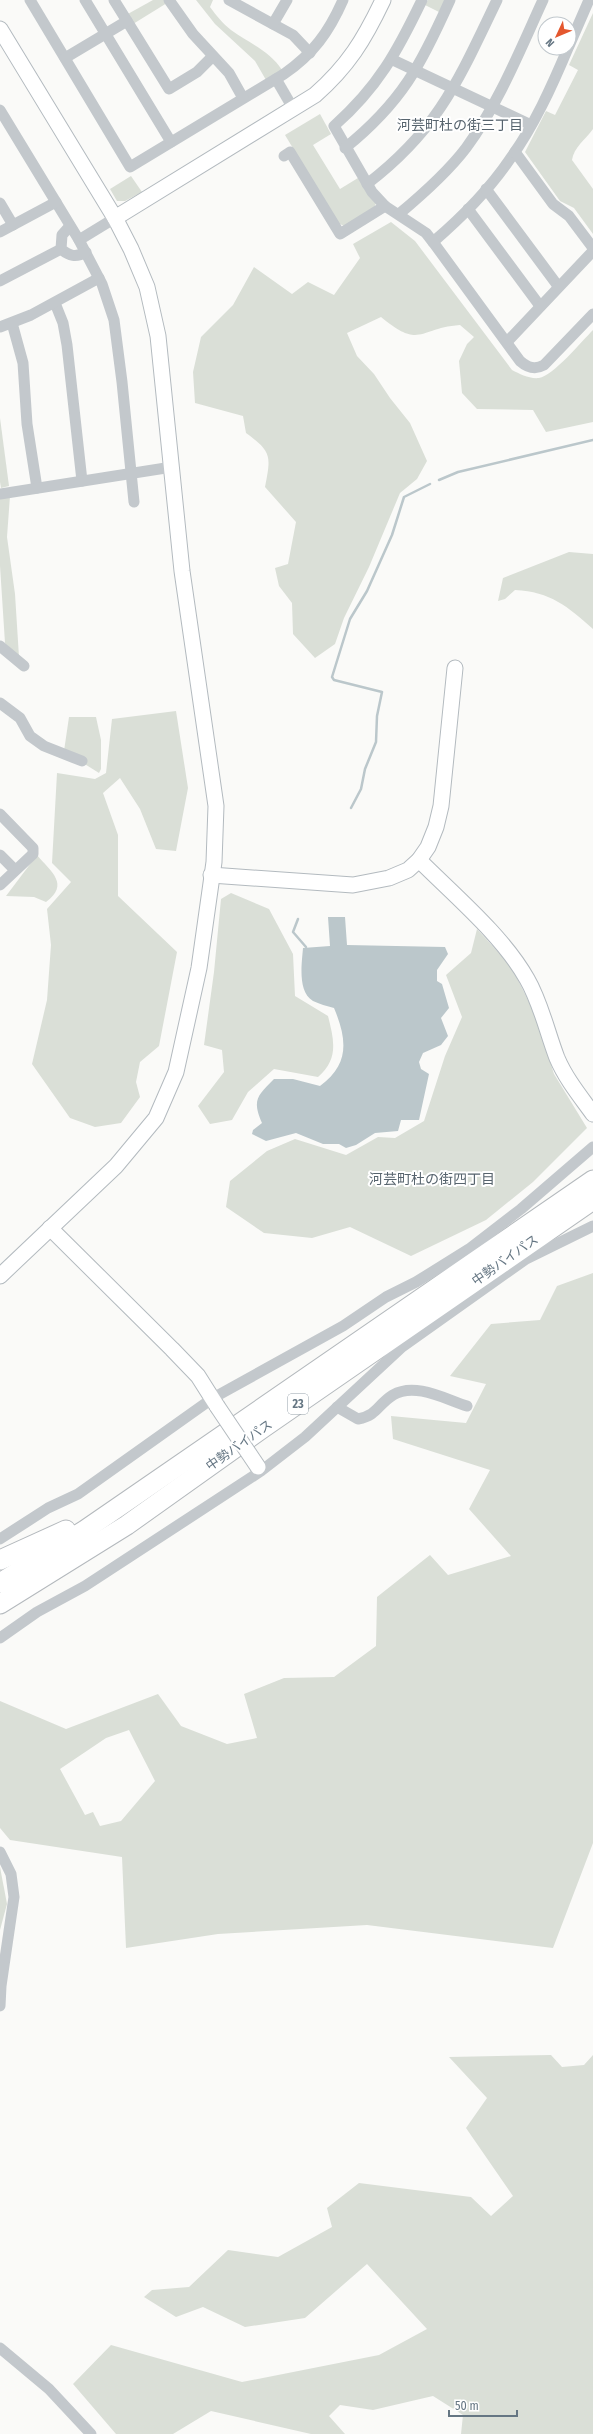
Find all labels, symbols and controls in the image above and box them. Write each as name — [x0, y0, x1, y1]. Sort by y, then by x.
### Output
north arrow — [537, 16, 577, 56]
text: N — [543, 36, 557, 49]
district label: 河芸町杜の街三丁目 — [397, 117, 523, 134]
district label: 河芸町杜の街四丁目 — [369, 1171, 495, 1188]
street label: 中勢バイパス — [469, 1232, 541, 1288]
road number: 23 — [288, 1394, 308, 1414]
street label: 中勢バイパス — [203, 1417, 275, 1473]
scale bar — [449, 2392, 517, 2418]
text: 50 m — [455, 2399, 479, 2413]

